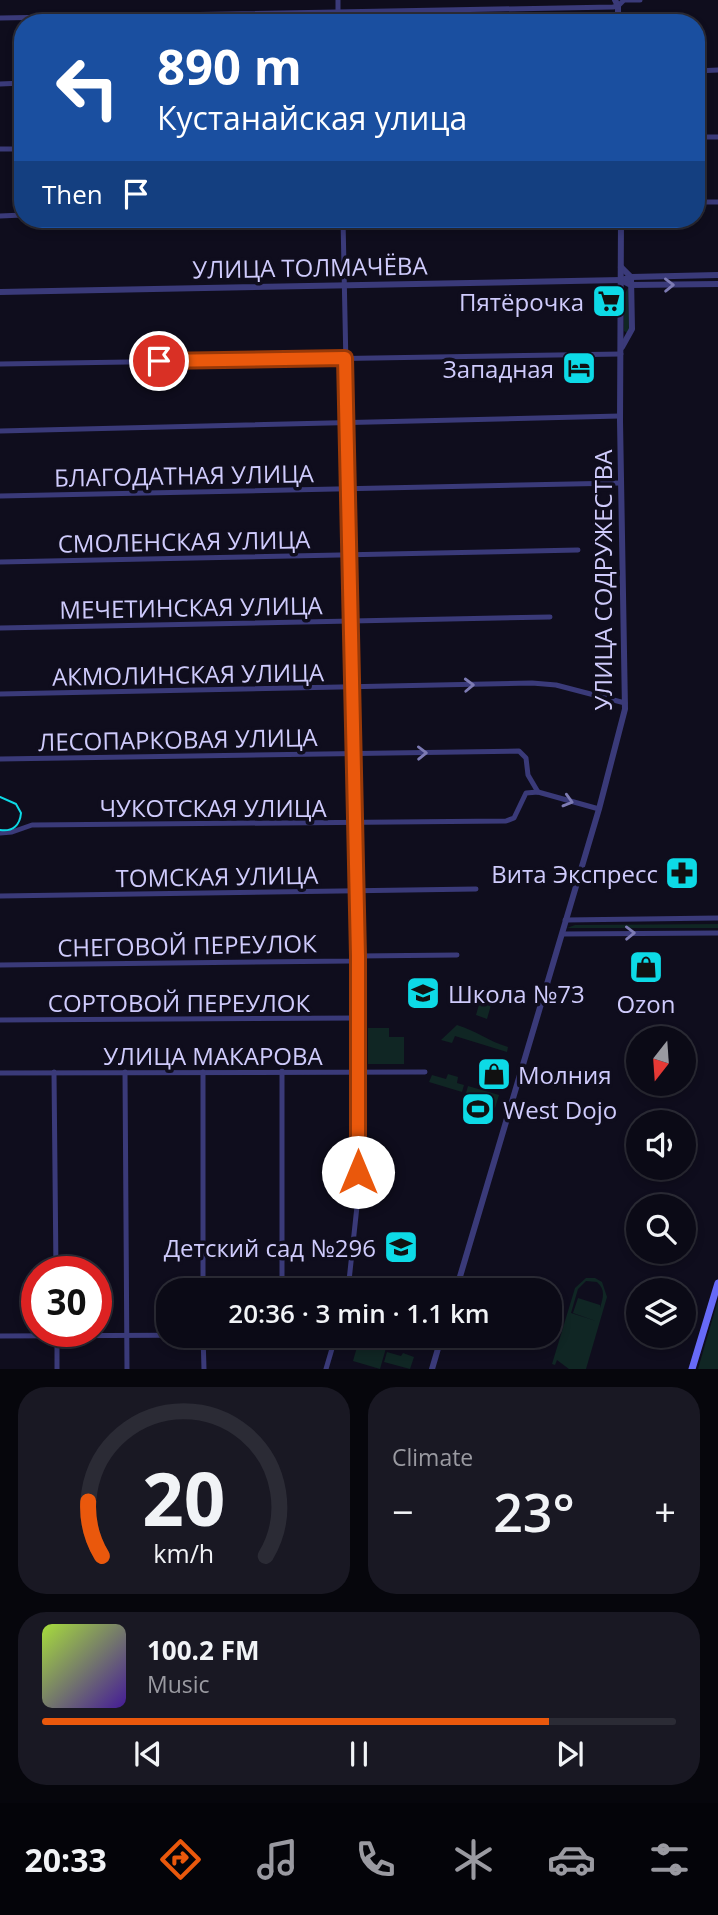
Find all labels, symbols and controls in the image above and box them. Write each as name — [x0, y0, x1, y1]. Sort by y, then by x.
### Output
text: 890 m — [157, 33, 302, 99]
icon: left — [42, 42, 133, 133]
text: Кустанайская улица — [157, 96, 467, 139]
icon: arrive — [117, 175, 155, 213]
text: Then — [42, 176, 103, 212]
street label: УЛИЦА ТОЛМАЧЁВА — [192, 248, 429, 286]
one-way arrow — [664, 277, 675, 292]
supermarket icon: Пятёрочка — [590, 282, 628, 320]
place label: Пятёрочка — [459, 285, 584, 318]
pin — [129, 331, 189, 391]
icon: arrive — [140, 342, 178, 380]
hotel icon: Западная — [560, 349, 598, 387]
place label: Западная — [443, 352, 554, 385]
street label: УЛИЦА СОДРУЖЕСТВА — [586, 449, 619, 711]
street label: БЛАГОДАТНАЯ УЛИЦА — [54, 456, 315, 494]
street label: СМОЛЕНСКАЯ УЛИЦА — [58, 522, 311, 560]
street label: МЕЧЕТИНСКАЯ УЛИЦА — [59, 588, 324, 626]
street label: АКМОЛИНСКАЯ УЛИЦА — [52, 655, 325, 693]
one-way arrow — [464, 677, 474, 693]
street label: ЛЕСОПАРКОВАЯ УЛИЦА — [38, 720, 319, 758]
one-way arrow — [417, 745, 428, 761]
street label: ЧУКОТСКАЯ УЛИЦА — [99, 791, 327, 824]
one-way arrow — [562, 792, 574, 807]
pharmacy icon: Вита Экспресс — [663, 854, 701, 892]
place label: Вита Экспресс — [491, 857, 658, 890]
street label: ТОМСКАЯ УЛИЦА — [115, 858, 319, 894]
street label: СНЕГОВОЙ ПЕРЕУЛОК — [57, 926, 317, 964]
one-way arrow — [624, 926, 635, 941]
shop icon: Ozon — [627, 948, 665, 986]
school or university icon: Школа №73 — [404, 974, 442, 1012]
place label: Школа №73 — [448, 977, 585, 1010]
street label: СОРТОВОЙ ПЕРЕУЛОК — [48, 986, 311, 1019]
place label: Ozon — [616, 987, 676, 1020]
north arrow — [626, 1026, 696, 1096]
map controls — [626, 1026, 696, 1348]
street label: УЛИЦА МАКАРОВА — [103, 1039, 324, 1072]
shop icon: Молния — [475, 1055, 513, 1093]
place label: Молния — [518, 1058, 612, 1091]
sports icon: West Dojo — [459, 1090, 497, 1128]
place label: West Dojo — [503, 1093, 617, 1126]
button: sound — [626, 1110, 696, 1180]
position arrow — [321, 1135, 395, 1209]
button: search — [626, 1194, 696, 1264]
school or university icon: Детский сад №296 — [382, 1228, 420, 1266]
place label: Детский сад №296 — [164, 1231, 376, 1264]
speed limit sign: 30 — [21, 1256, 112, 1347]
button: layers — [626, 1278, 696, 1348]
text: 20:36 · 3 min · 1.1 km — [228, 1295, 490, 1331]
text: Climate — [392, 1441, 473, 1473]
text: 20 — [142, 1449, 226, 1548]
text: 23° — [493, 1476, 575, 1547]
text: − — [392, 1485, 414, 1537]
text: + — [654, 1485, 676, 1537]
text: km/h — [154, 1536, 214, 1570]
text: 100.2 FM — [147, 1632, 259, 1668]
text: Music — [147, 1668, 210, 1700]
icon: previous — [129, 1735, 167, 1773]
icon: pause — [340, 1735, 378, 1773]
icon: next — [551, 1735, 589, 1773]
icon: directions — [156, 1835, 205, 1884]
icon: music — [253, 1835, 302, 1884]
icon: phone — [351, 1835, 400, 1884]
icon: climate — [449, 1835, 498, 1884]
icon: car — [547, 1835, 596, 1884]
icon: filters — [645, 1835, 694, 1884]
text: 20:33 — [24, 1838, 107, 1881]

